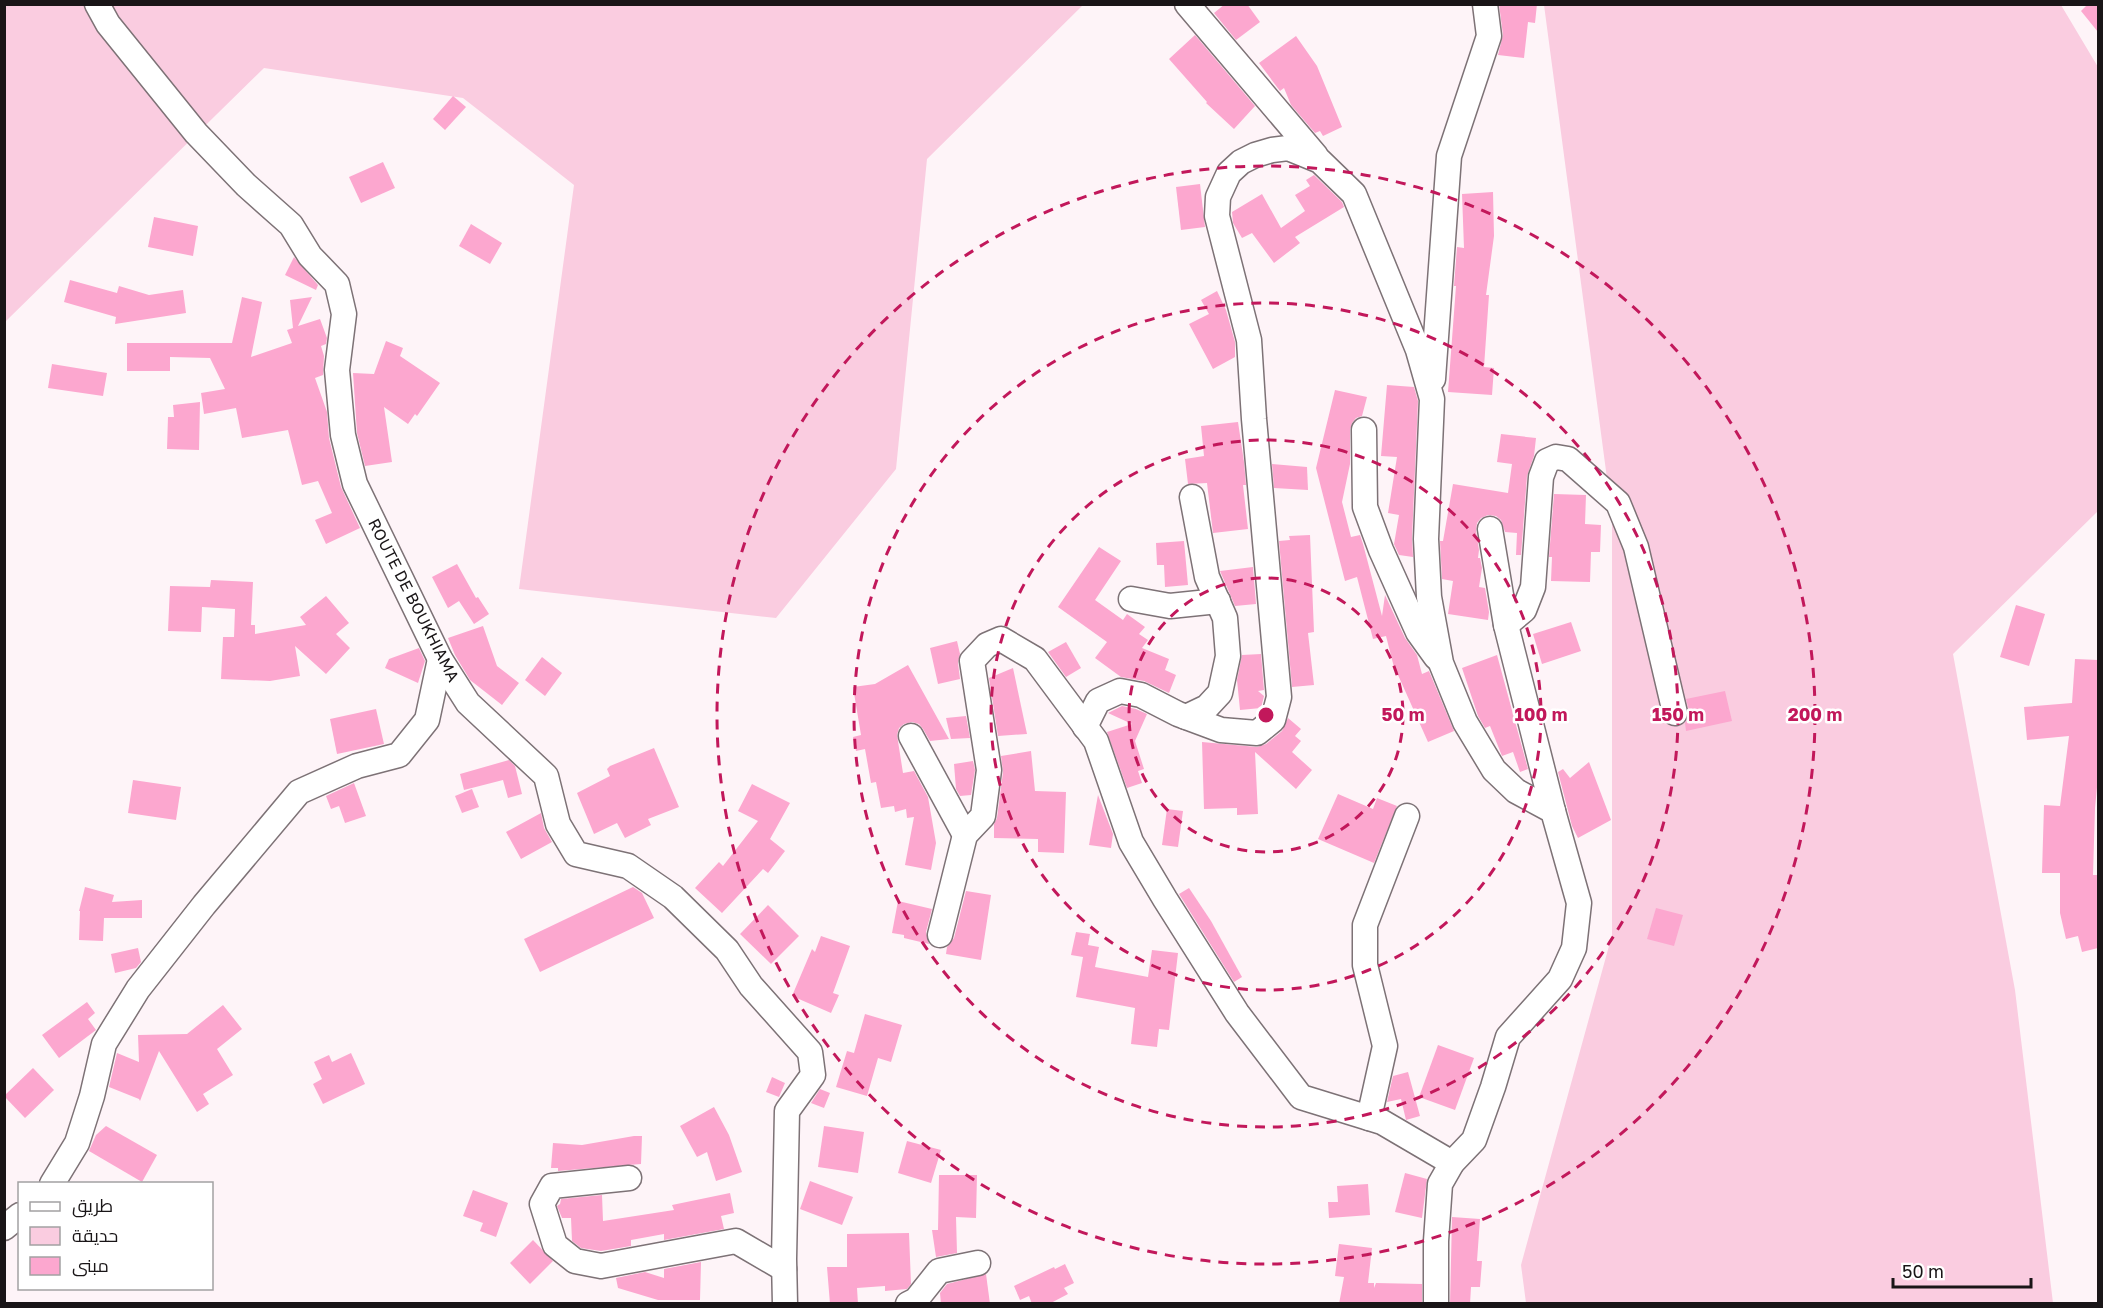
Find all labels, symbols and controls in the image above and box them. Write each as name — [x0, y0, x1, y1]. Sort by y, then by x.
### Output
street label: ROUTE DE BOUKHIAMA — [364, 515, 464, 685]
text: 50 m — [1382, 703, 1424, 725]
text: 100 m — [1515, 703, 1567, 725]
text: 150 m — [1652, 703, 1704, 725]
text: 200 m — [1788, 703, 1842, 725]
centre of rings — [1256, 705, 1276, 725]
legend — [18, 1182, 213, 1290]
text: طريق — [72, 1194, 113, 1218]
text: حديقة — [72, 1224, 118, 1246]
scale bar — [1893, 1251, 2031, 1289]
text: مبنى — [72, 1254, 109, 1277]
text: 50 m — [1902, 1260, 1944, 1282]

